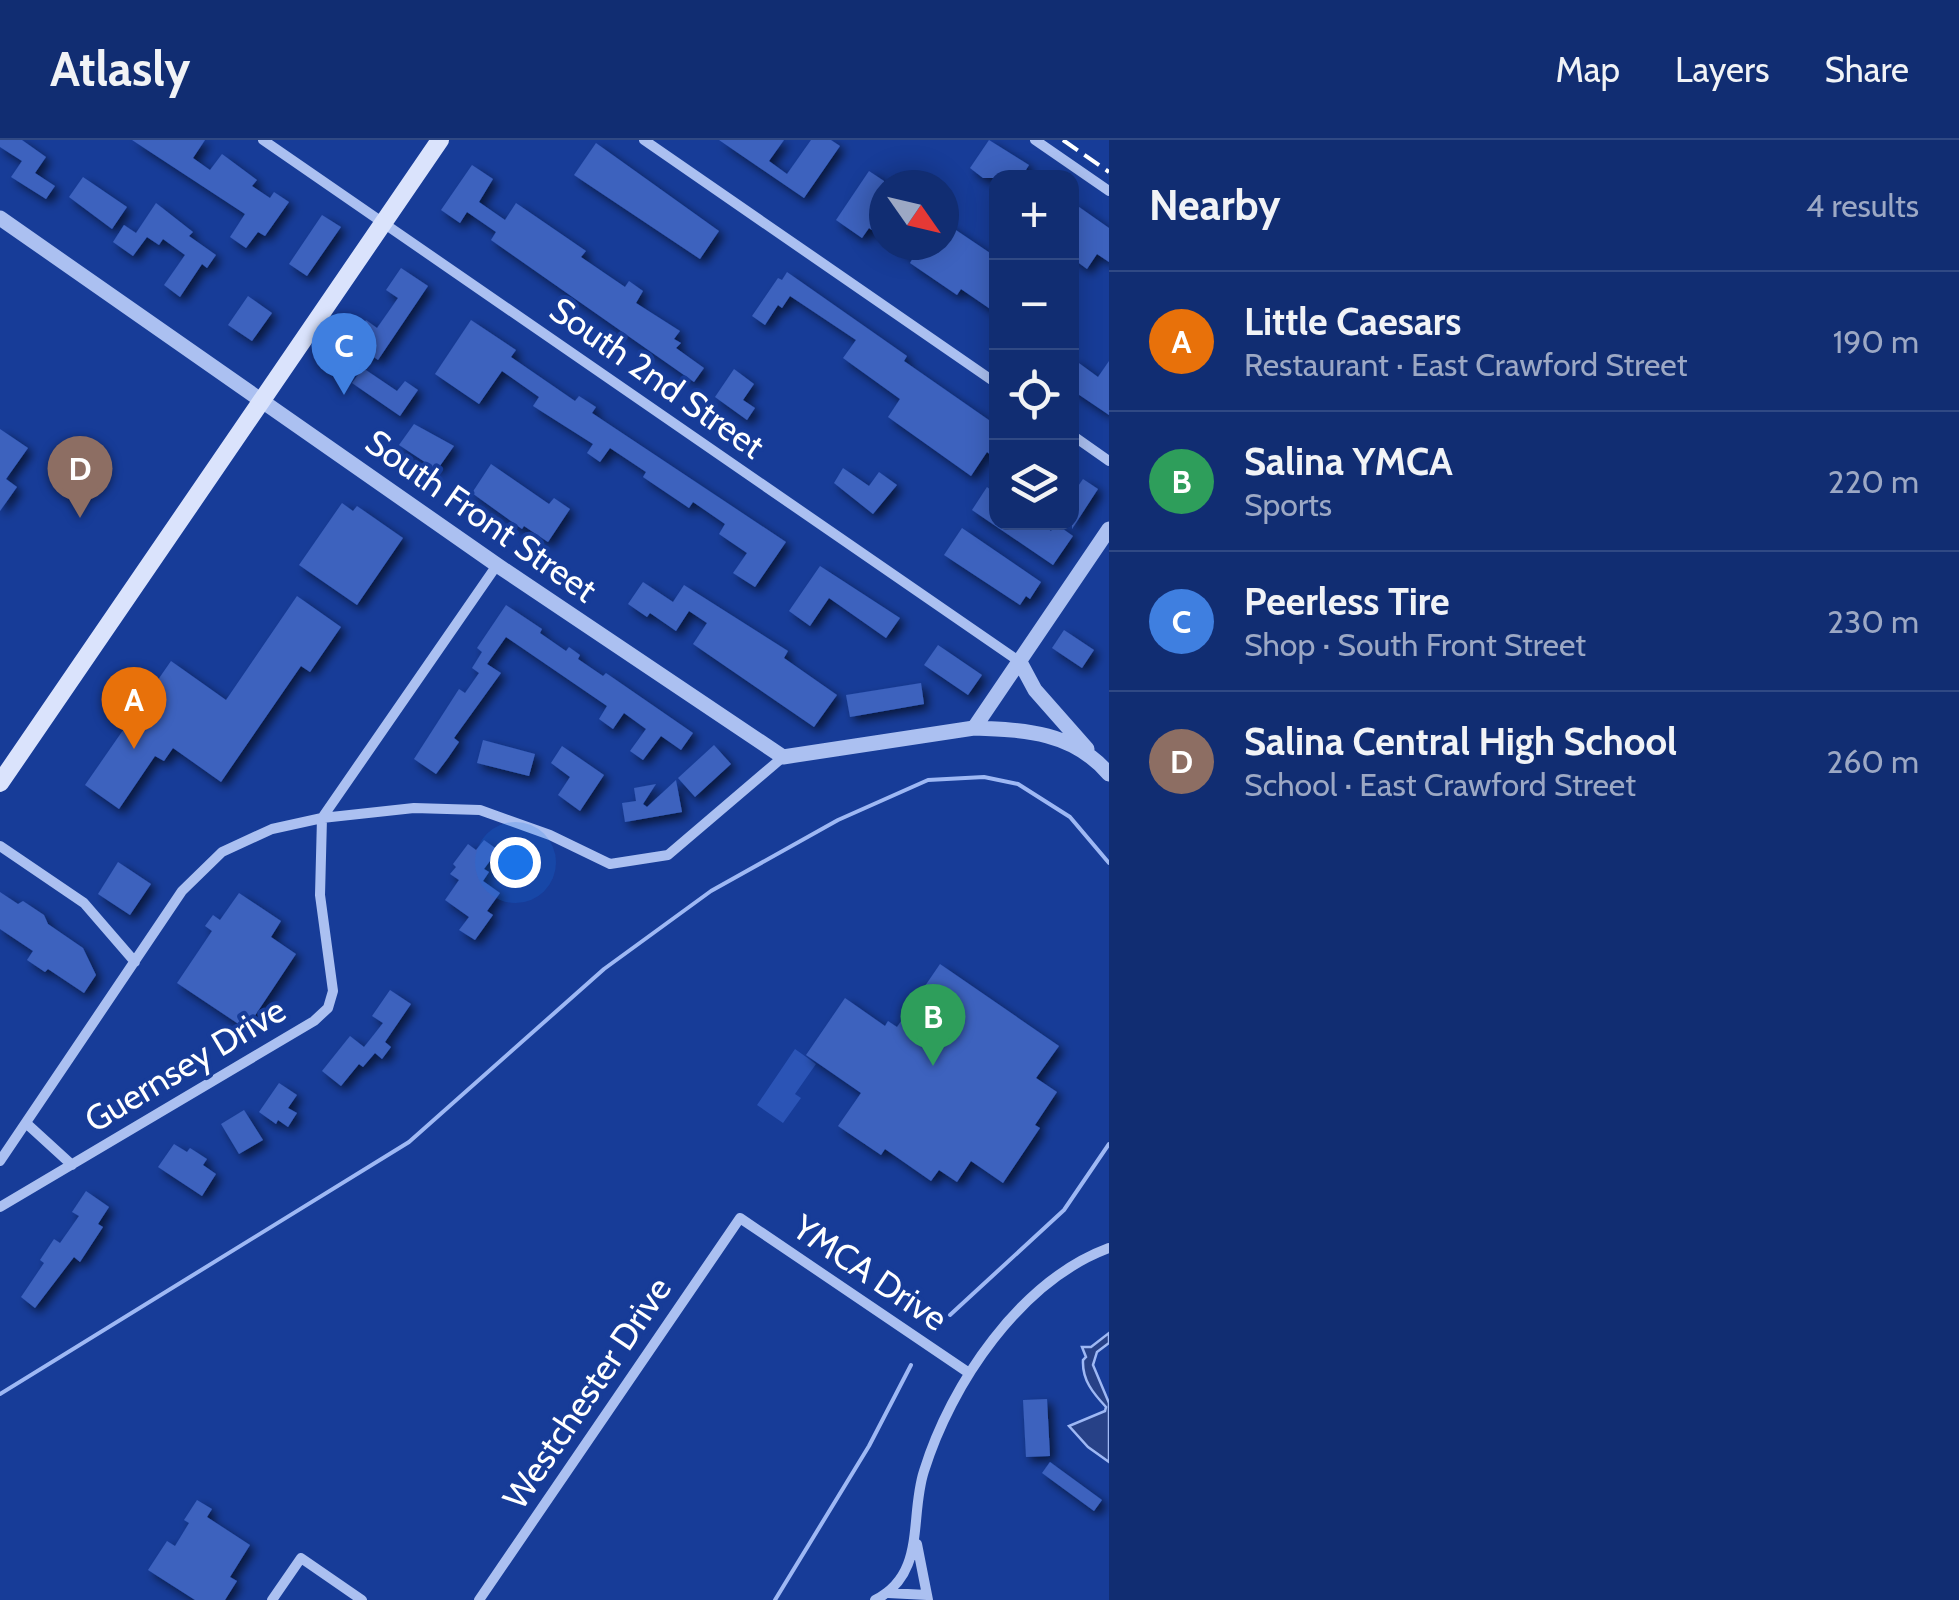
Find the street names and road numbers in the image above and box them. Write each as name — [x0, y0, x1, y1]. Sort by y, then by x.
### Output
street label: South 2nd Street — [542, 288, 773, 468]
street label: South Front Street — [357, 420, 605, 611]
street label: Guernsey Drive — [77, 988, 293, 1141]
street label: YMCA Drive — [784, 1205, 956, 1340]
street label: Westchester Drive — [493, 1269, 680, 1517]

